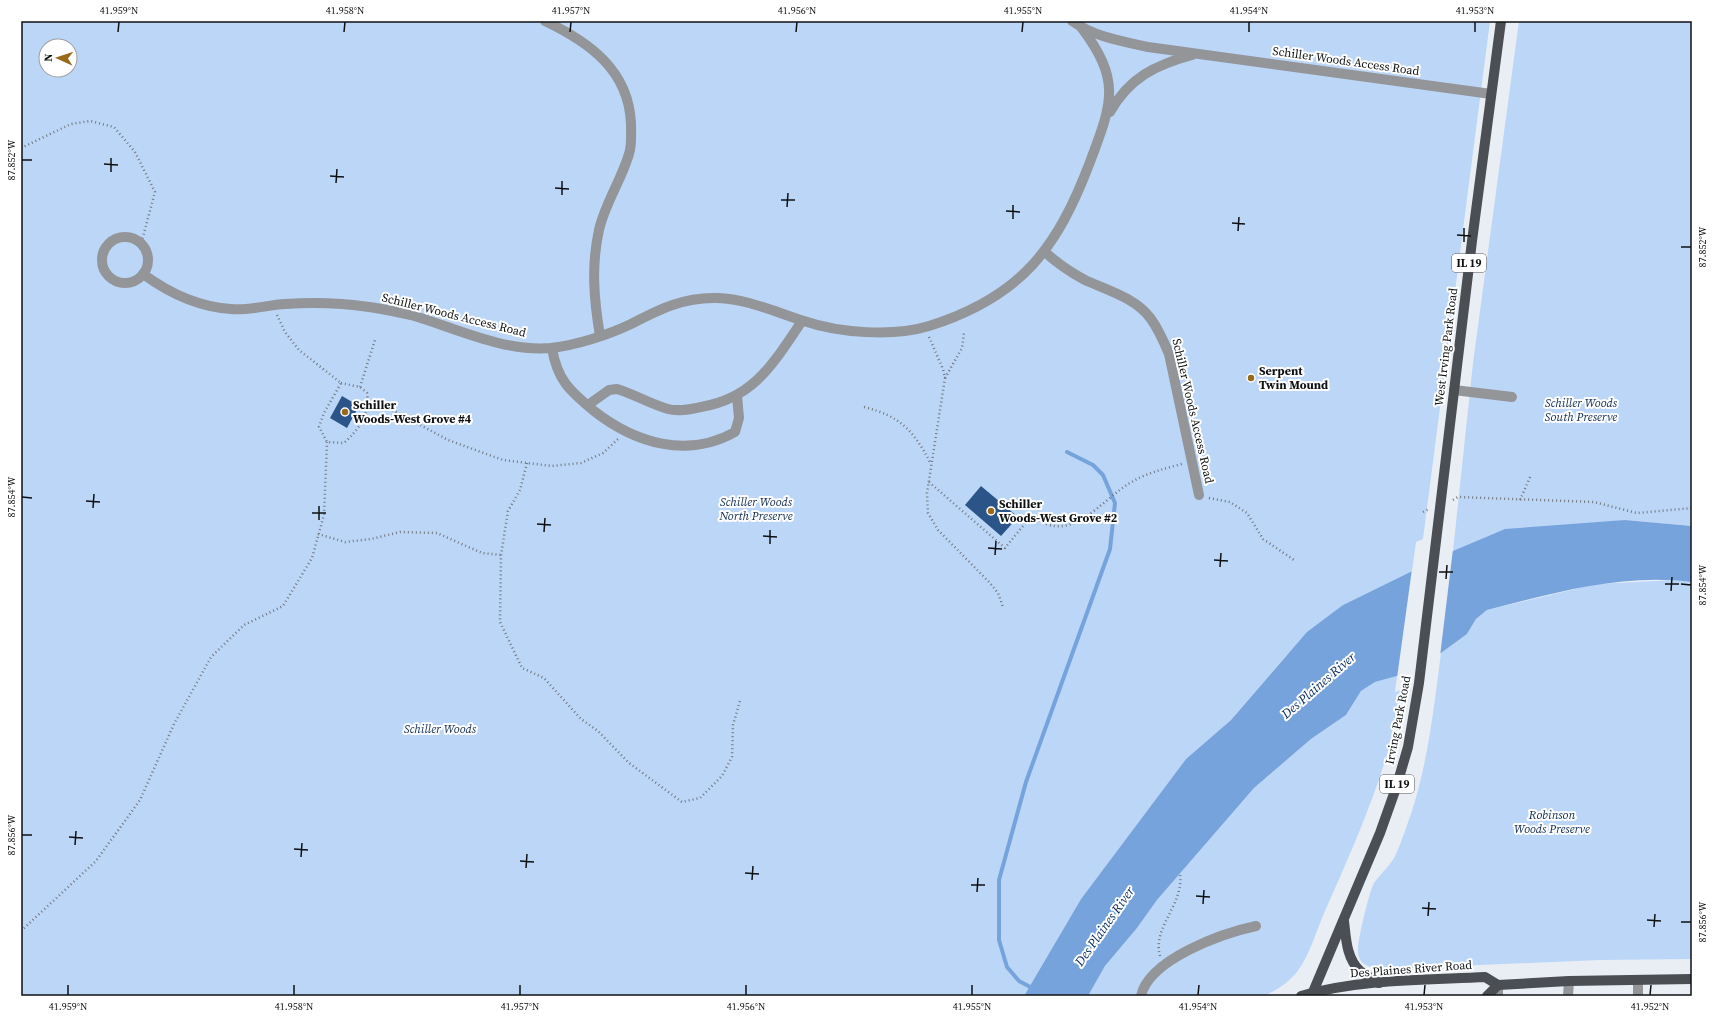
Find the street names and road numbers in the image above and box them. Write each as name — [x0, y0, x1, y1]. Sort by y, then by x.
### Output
street label: Schiller Woods Access Road — [1272, 43, 1421, 79]
road number: IL 19 — [1452, 254, 1486, 272]
street label: West Irving Park Road — [1431, 287, 1461, 407]
street label: Schiller Woods Access Road — [380, 289, 528, 341]
street label: Schiller Woods Access Road — [1169, 337, 1217, 485]
street label: Irving Park Road — [1382, 674, 1414, 766]
road number: IL 19 — [1380, 775, 1414, 793]
street label: Des Plaines River Road — [1349, 957, 1473, 981]

